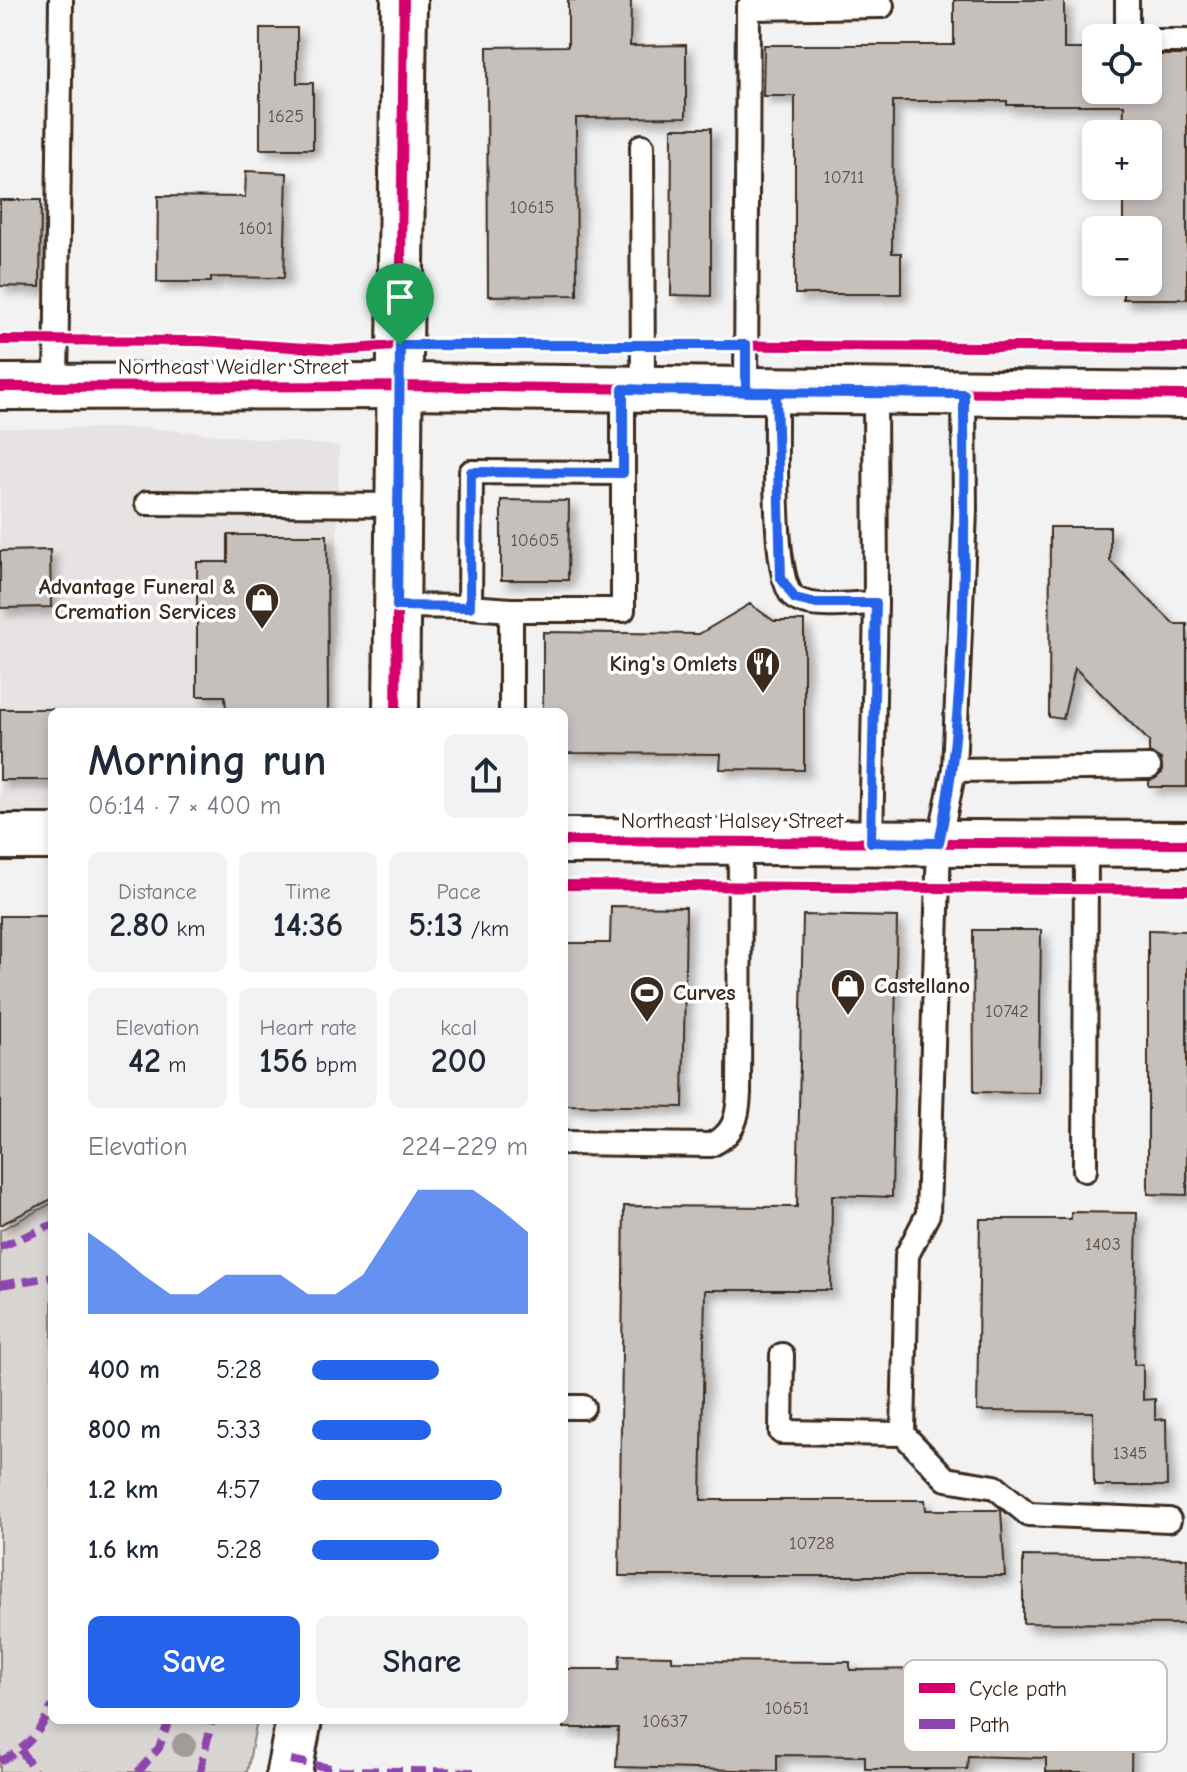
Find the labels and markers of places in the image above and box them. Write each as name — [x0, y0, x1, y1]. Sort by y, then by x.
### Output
pin — [366, 263, 434, 345]
place label: Advantage Funeral & Cremation Services — [39, 574, 236, 625]
shop icon: Advantage Funeral & Cremation Services — [243, 581, 281, 631]
restaurant icon: King's Omlets — [744, 645, 782, 695]
place label: King's Omlets — [609, 651, 737, 677]
shop icon: Castellano — [829, 967, 867, 1017]
place label: Castellano — [874, 973, 970, 999]
sports icon: Curves — [628, 974, 666, 1024]
place label: Curves — [673, 980, 736, 1006]

